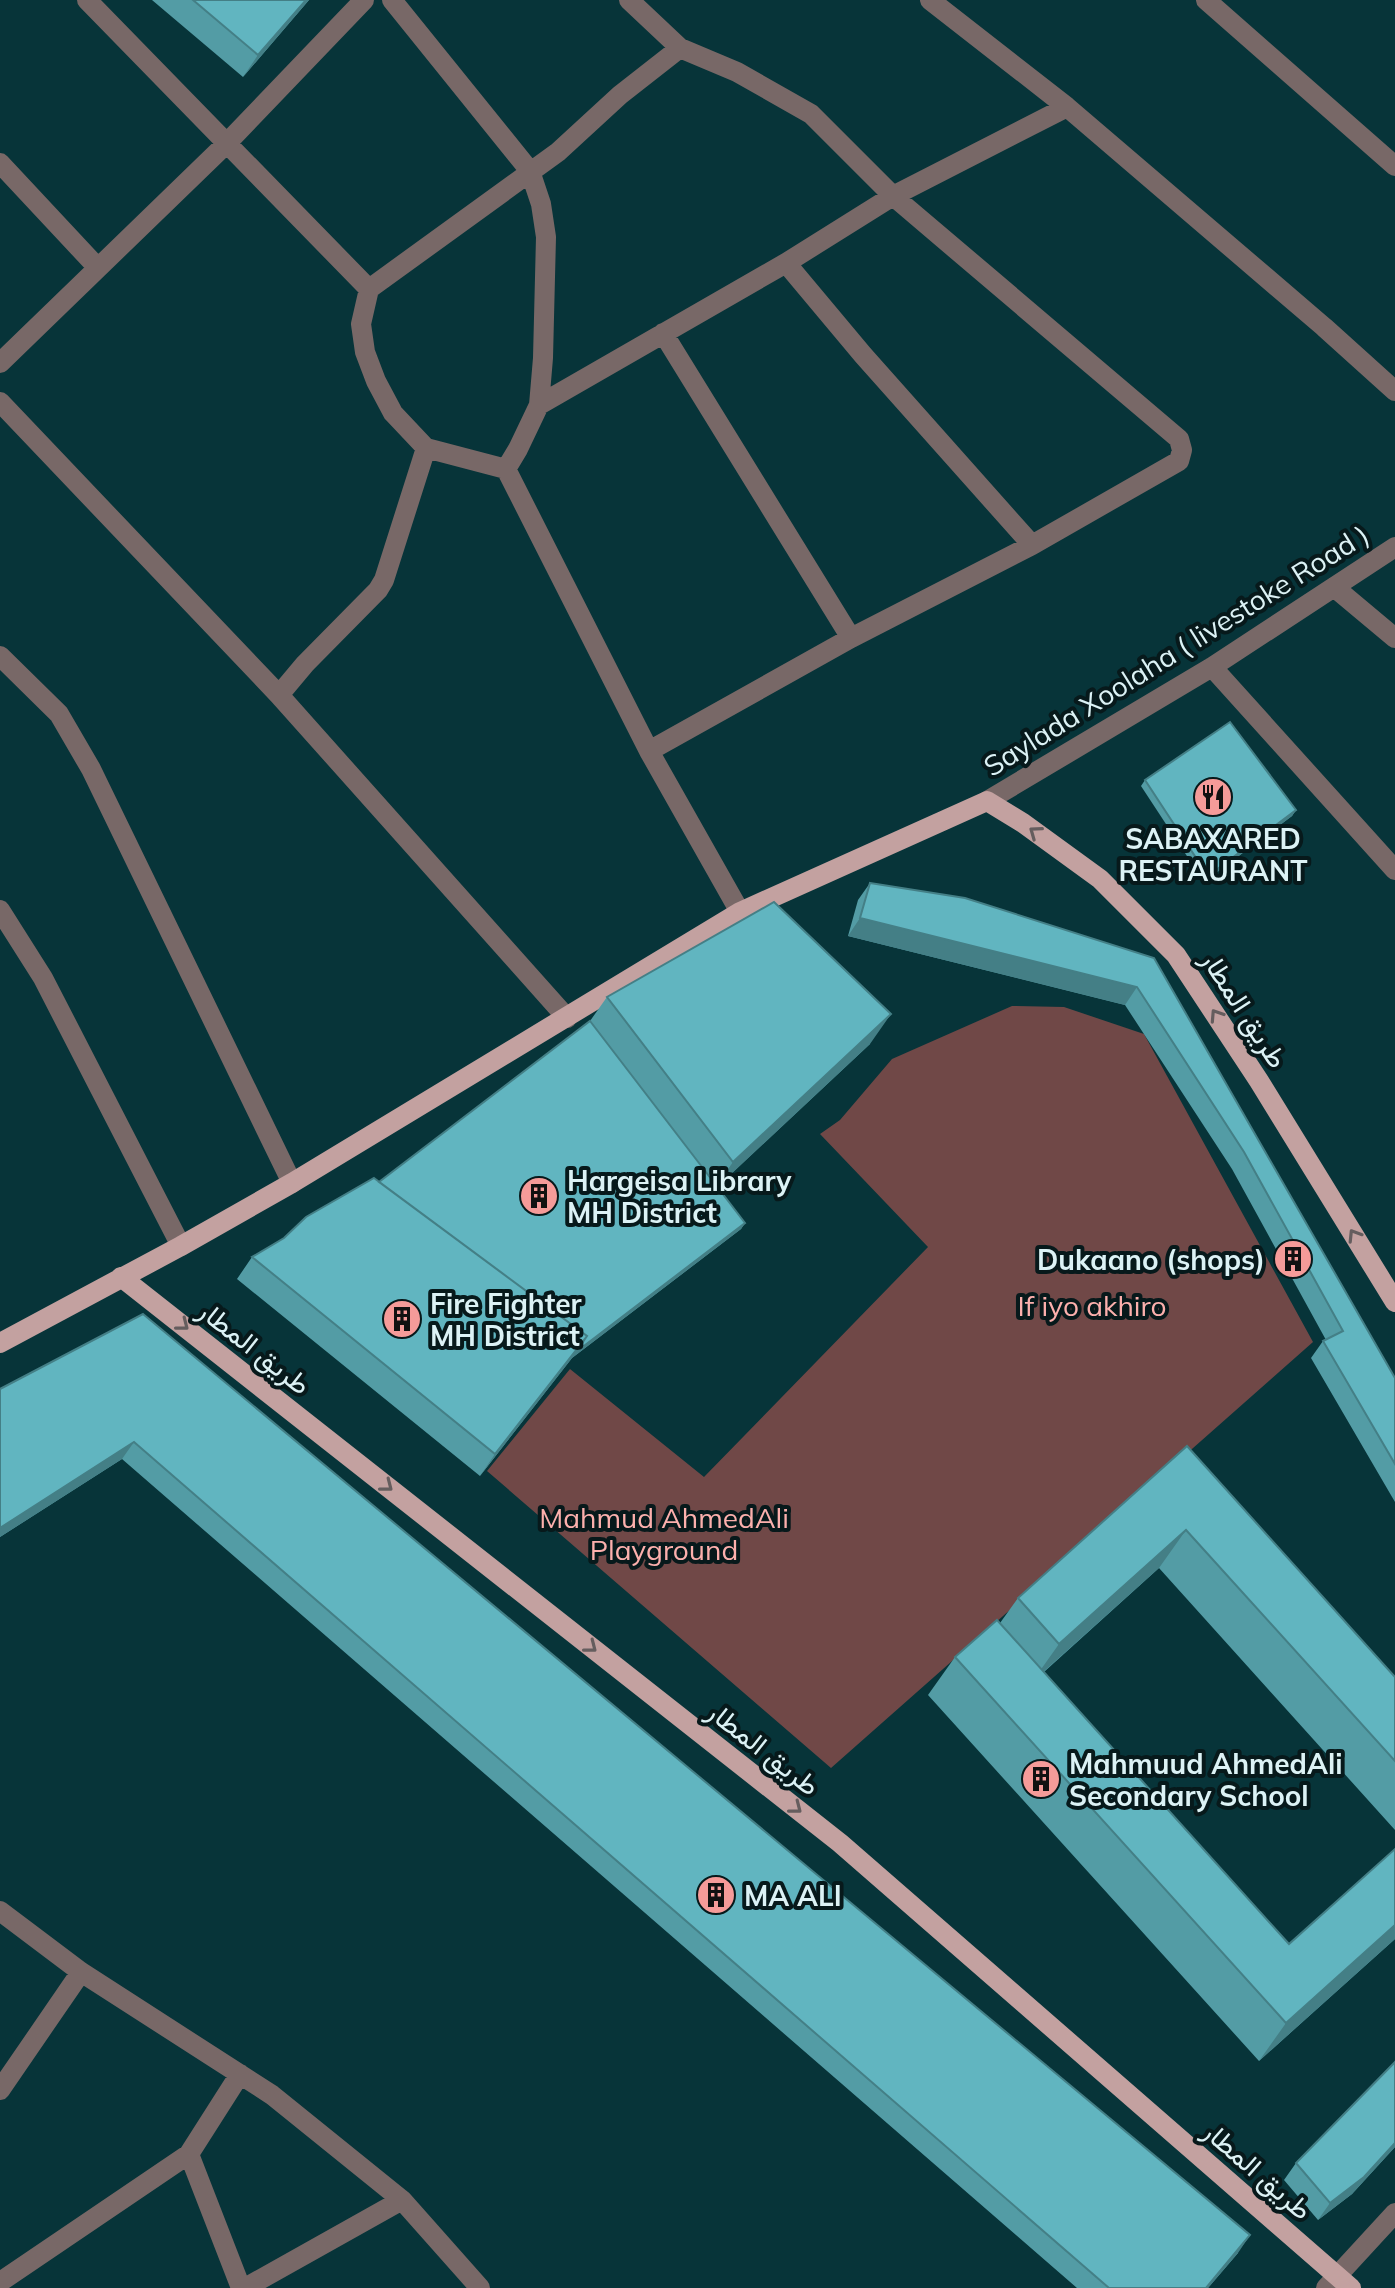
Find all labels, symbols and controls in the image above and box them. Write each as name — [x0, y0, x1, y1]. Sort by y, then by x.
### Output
street label: Saylada Xoolaha ( livestoke Road ) — [977, 517, 1375, 783]
restaurant icon: SABAXARED RESTAURANT — [1192, 776, 1234, 818]
place label: SABAXARED RESTAURANT — [1118, 821, 1308, 888]
one-way arrow — [1030, 827, 1044, 842]
street label: طريق المطار — [1193, 943, 1296, 1075]
one-way arrow — [1211, 1009, 1226, 1024]
place label: Hargeisa Library MH District — [567, 1163, 792, 1230]
building icon: Hargeisa Library MH District — [518, 1175, 560, 1217]
one-way arrow — [1349, 1229, 1364, 1244]
building icon: Dukaano (shops) — [1272, 1238, 1314, 1280]
place label: Dukaano (shops) — [1037, 1242, 1265, 1277]
place label: Fire Fighter MH District — [430, 1286, 582, 1353]
park label: If iyo akhiro — [1018, 1288, 1166, 1323]
street label: طريق المطار — [190, 1292, 318, 1403]
building icon: Fire Fighter MH District — [381, 1298, 423, 1340]
one-way arrow — [174, 1316, 189, 1330]
one-way arrow — [378, 1476, 392, 1491]
park label: Mahmud AhmedAli Playground — [539, 1500, 789, 1567]
one-way arrow — [582, 1637, 596, 1652]
street label: طريق المطار — [699, 1693, 827, 1804]
place label: Mahmuud AhmedAli Secondary School — [1069, 1746, 1343, 1813]
building icon: Mahmuud AhmedAli Secondary School — [1020, 1758, 1062, 1800]
one-way arrow — [787, 1798, 802, 1812]
building icon: MA ALI — [695, 1874, 737, 1916]
place label: MA ALI — [744, 1878, 842, 1913]
street label: طريق المطار — [1195, 2112, 1320, 2228]

